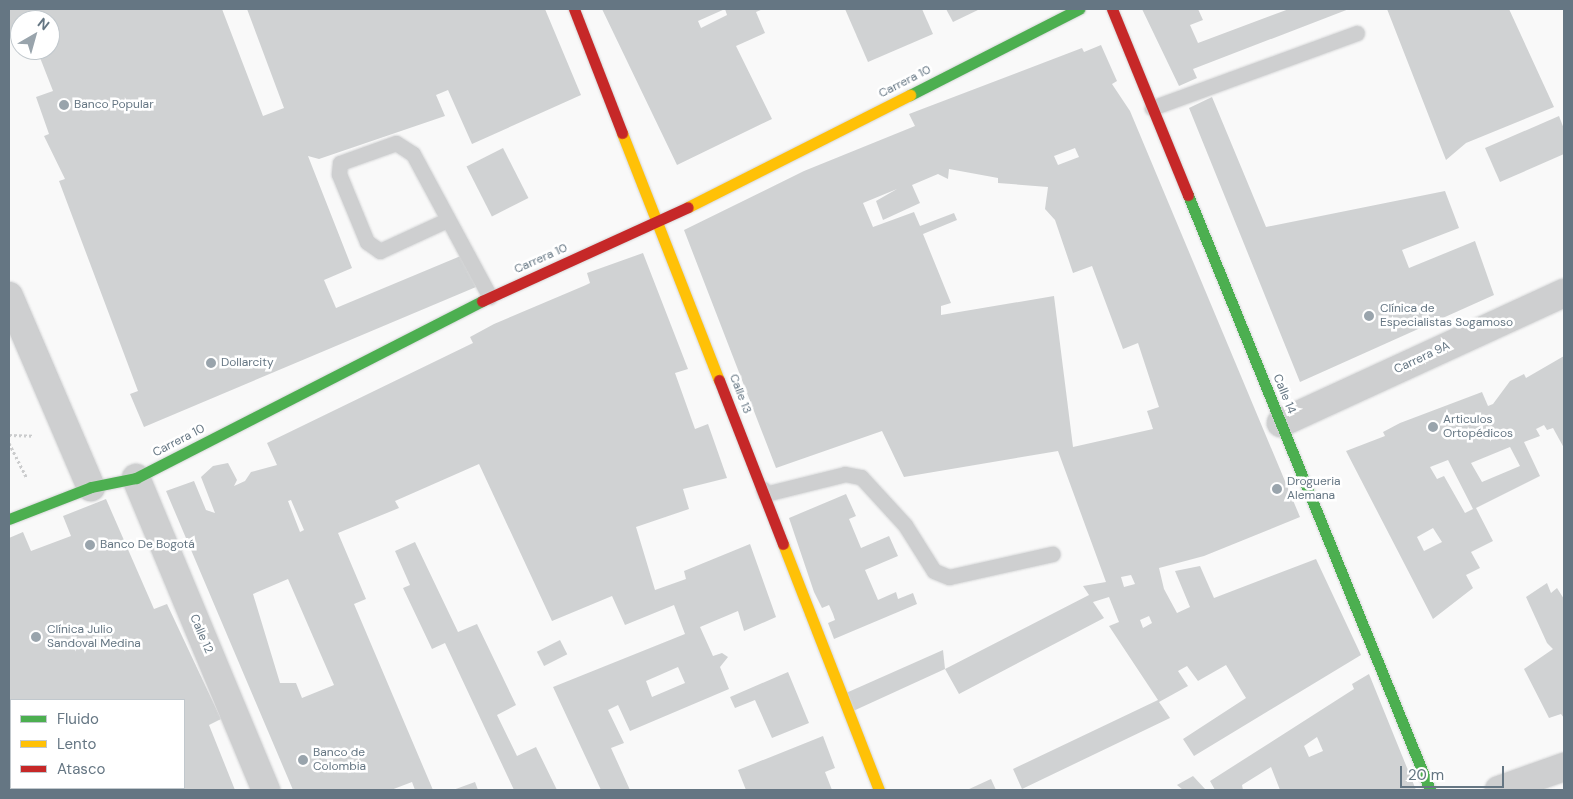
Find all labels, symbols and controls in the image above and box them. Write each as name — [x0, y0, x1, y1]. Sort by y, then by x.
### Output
north arrow — [10, 10, 60, 60]
text: N — [34, 14, 53, 34]
street label: Carrera 10 — [876, 63, 934, 101]
place label: Banco Popular — [74, 98, 154, 112]
marker: Banco Popular — [58, 99, 70, 111]
street label: Carrera 10 — [512, 241, 570, 277]
place label: Clínica de Especialistas Sogamoso — [1380, 302, 1513, 330]
marker: Clínica de Especialistas Sogamoso — [1362, 309, 1376, 323]
street label: Carrera 9A — [1392, 339, 1452, 377]
place label: Dollarcity — [221, 356, 274, 370]
marker: Dollarcity — [205, 357, 217, 369]
street label: Calle 13 — [726, 372, 754, 416]
street label: Calle 14 — [1270, 372, 1298, 416]
place label: Articulos Ortopédicos — [1443, 413, 1513, 441]
marker: Articulos Ortopédicos — [1427, 421, 1439, 433]
street label: Carrera 10 — [150, 422, 208, 460]
place label: Drogueria Alemana — [1287, 475, 1341, 503]
marker: Drogueria Alemana — [1271, 483, 1283, 495]
place label: Banco De Bogotá — [100, 538, 195, 552]
marker: Banco De Bogotá — [84, 539, 96, 551]
street label: Calle 12 — [186, 612, 216, 656]
place label: Clínica Julio Sandoval Medina — [47, 623, 141, 651]
marker: Clínica Julio Sandoval Medina — [29, 630, 43, 644]
legend — [10, 699, 185, 789]
text: Fluido — [57, 709, 99, 729]
text: Lento — [57, 734, 96, 754]
place label: Banco de Colombia — [313, 746, 366, 774]
marker: Banco de Colombia — [297, 754, 309, 766]
scale bar — [1403, 756, 1507, 788]
text: Atasco — [57, 759, 105, 779]
text: 20 m — [1408, 765, 1444, 785]

